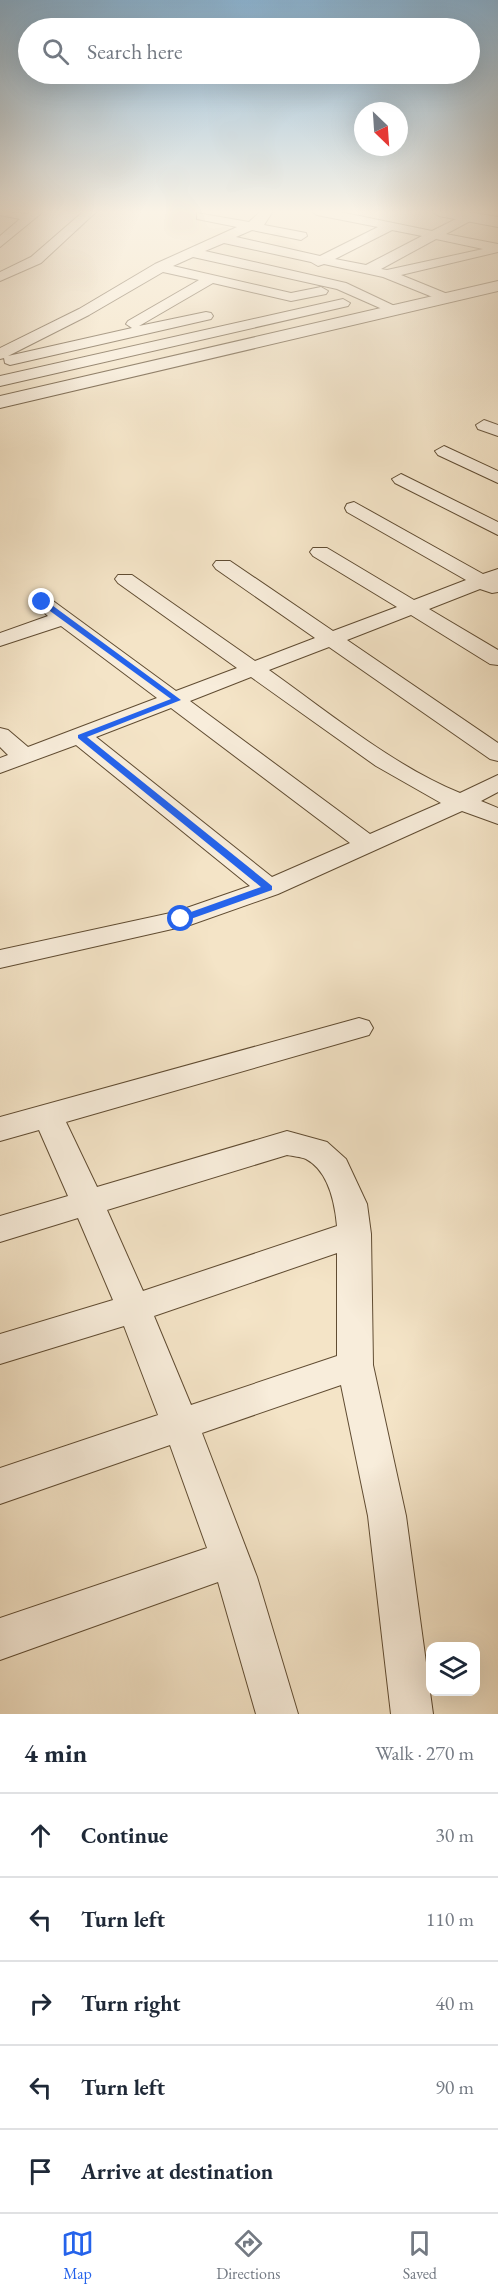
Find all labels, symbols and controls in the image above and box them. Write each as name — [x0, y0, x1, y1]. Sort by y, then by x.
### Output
search box — [18, 18, 480, 84]
icon: search — [39, 35, 72, 68]
text: Search here — [87, 37, 182, 66]
north arrow — [354, 102, 408, 156]
route end — [28, 588, 54, 614]
route start — [167, 905, 193, 931]
map controls — [426, 1642, 480, 1696]
button: layers — [426, 1642, 480, 1696]
text: 4 min — [24, 1736, 87, 1770]
text: Walk · 270 m — [375, 1740, 474, 1766]
icon: ahead — [24, 1819, 57, 1852]
text: Continue — [81, 1821, 168, 1850]
text: 30 m — [435, 1822, 474, 1848]
icon: left — [24, 1903, 57, 1936]
text: Turn left — [81, 1905, 165, 1934]
text: 110 m — [426, 1906, 474, 1932]
icon: right — [24, 1987, 57, 2020]
text: Turn right — [81, 1989, 180, 2018]
text: 40 m — [435, 1990, 474, 2016]
icon: left — [24, 2071, 57, 2104]
text: Turn left — [81, 2073, 165, 2102]
text: 90 m — [435, 2074, 474, 2100]
icon: arrive — [24, 2155, 57, 2188]
text: Arrive at destination — [81, 2157, 273, 2186]
tab: Map — [61, 2227, 94, 2284]
tab: Directions — [216, 2227, 281, 2284]
tab: Saved — [403, 2227, 437, 2284]

